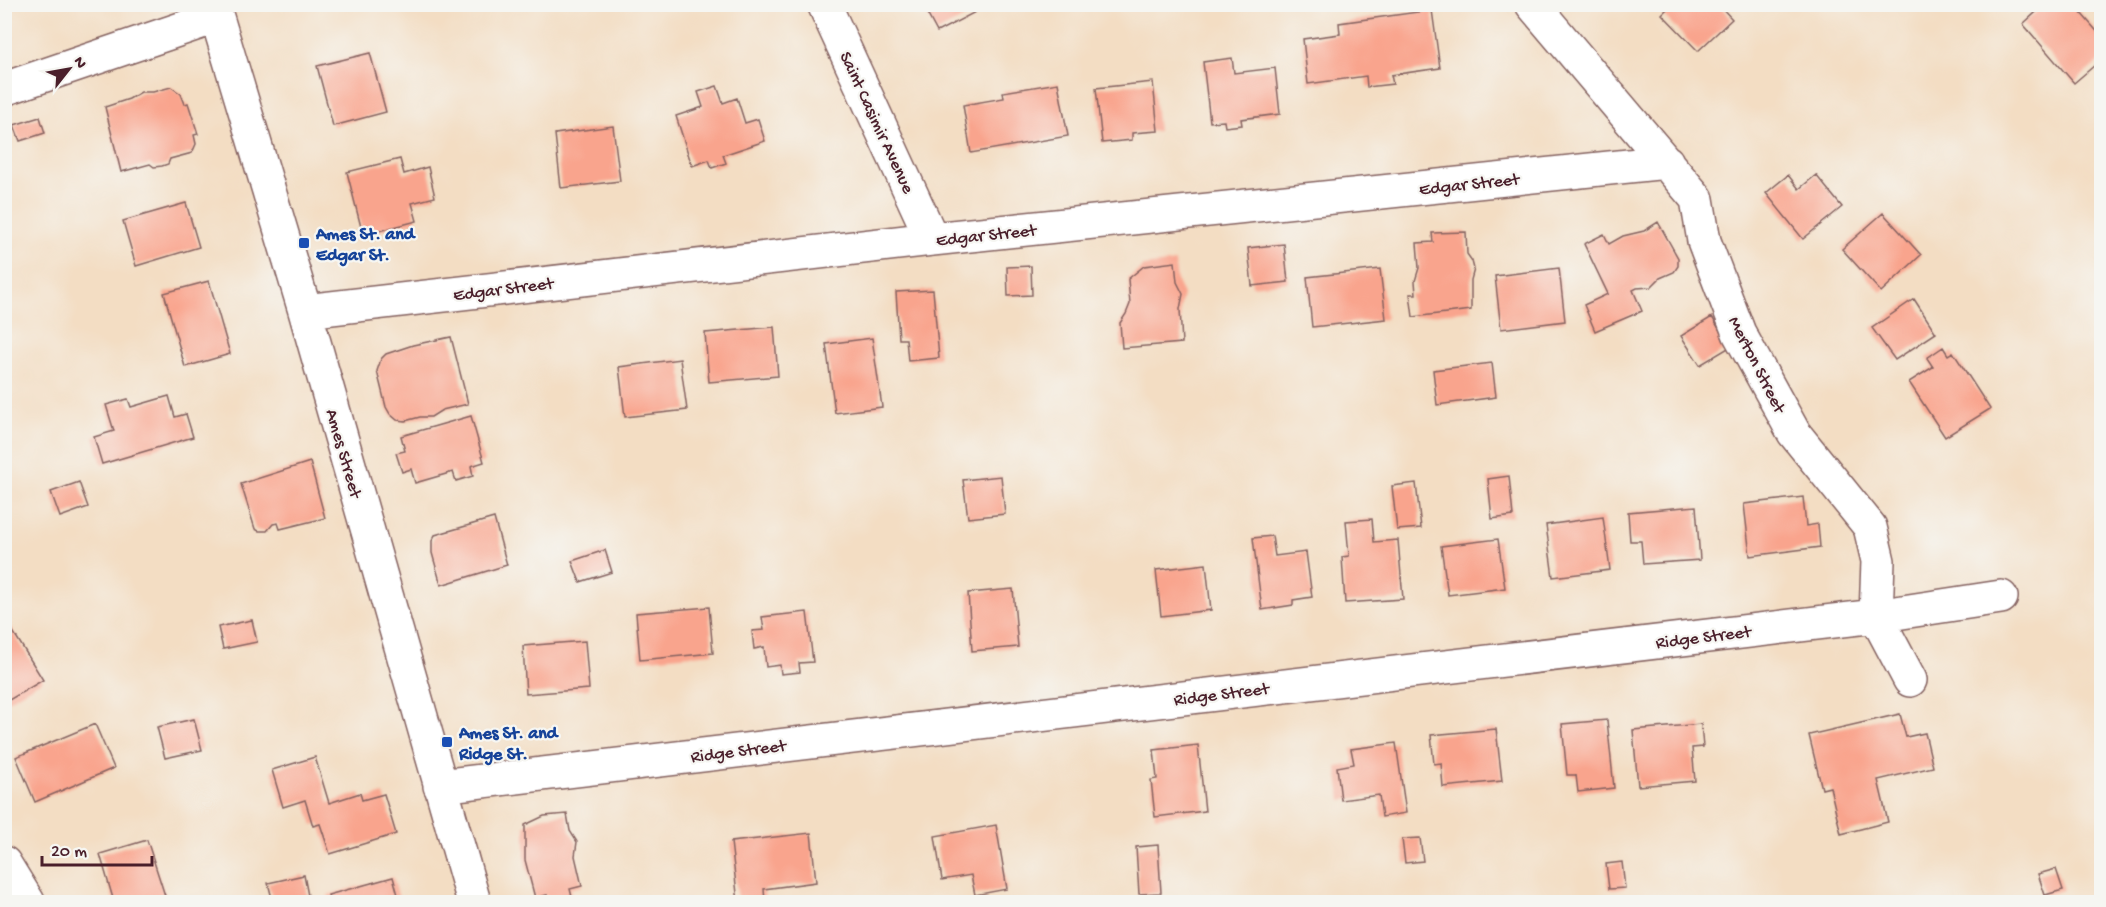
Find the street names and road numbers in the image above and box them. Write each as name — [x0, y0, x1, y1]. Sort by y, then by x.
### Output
street label: Saint Casimir Avenue — [834, 49, 918, 198]
street label: Edgar Street — [1418, 170, 1522, 201]
street label: Edgar Street — [935, 221, 1039, 252]
street label: Edgar Street — [452, 274, 556, 307]
street label: Merton Street — [1722, 313, 1790, 418]
street label: Ames Street — [320, 407, 366, 502]
street label: Ridge Street — [1655, 622, 1754, 655]
street label: Ridge Street — [1173, 679, 1272, 712]
street label: Ridge Street — [690, 736, 789, 769]

